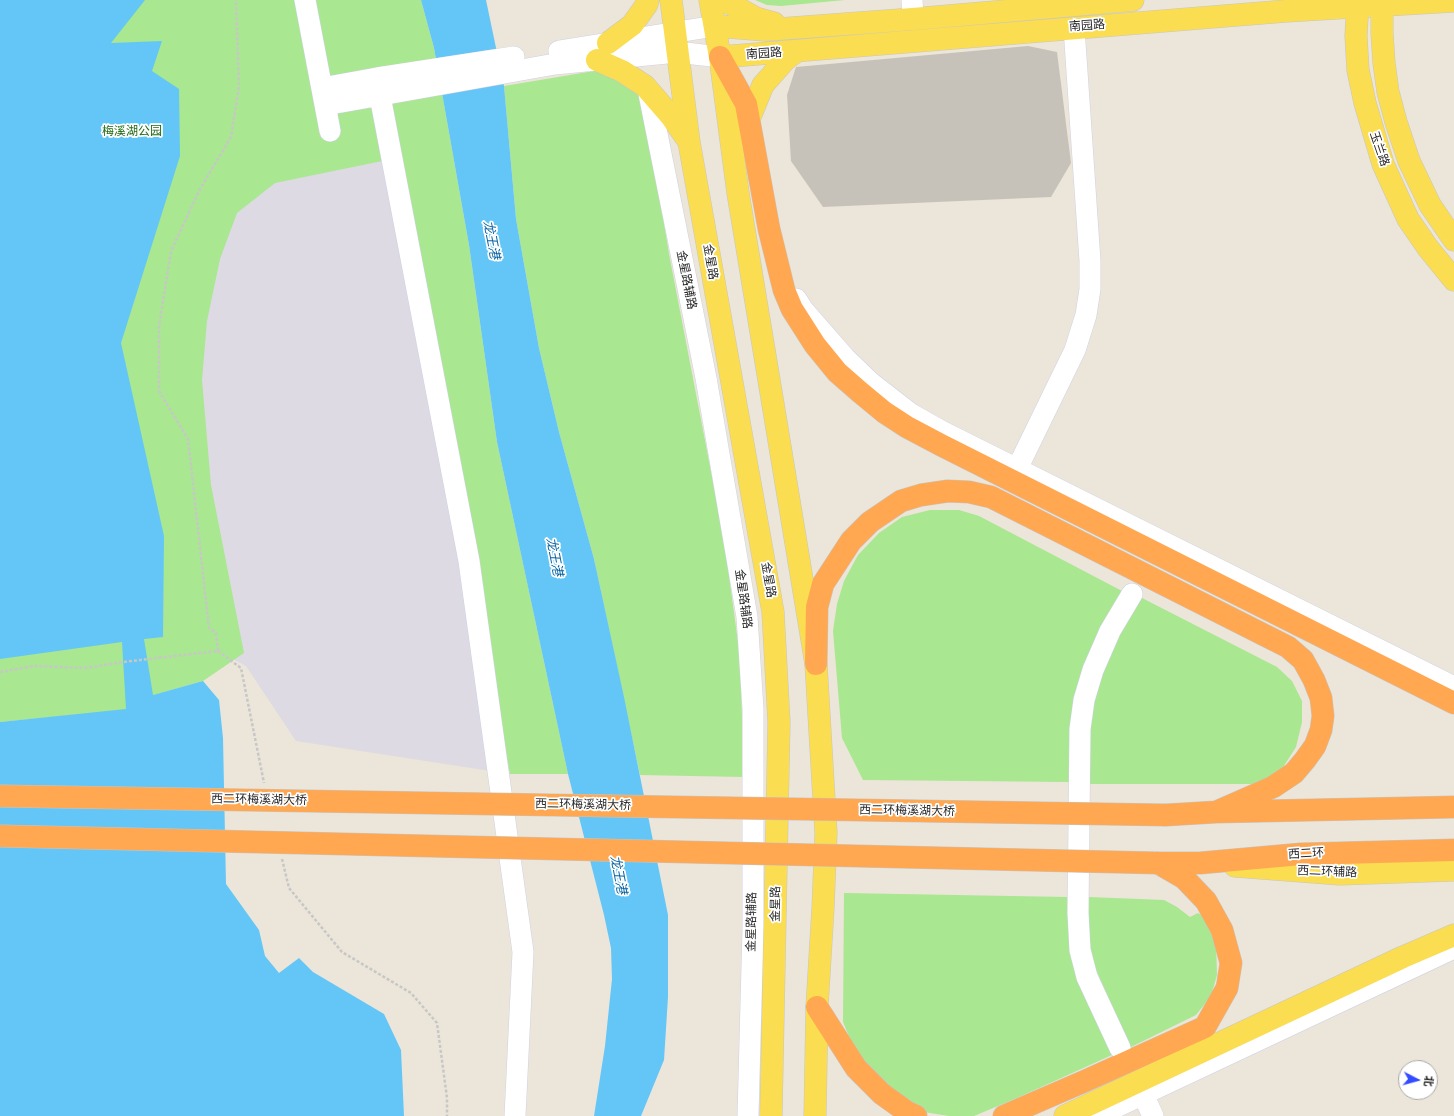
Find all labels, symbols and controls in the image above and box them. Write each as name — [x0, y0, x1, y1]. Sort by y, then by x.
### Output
street label: 南园路 — [1069, 18, 1105, 34]
street label: 南园路 — [746, 46, 782, 62]
park label: 梅溪湖公园 — [102, 125, 162, 139]
street label: 玉兰路 — [1366, 130, 1392, 168]
water label: 龙王港 — [480, 219, 502, 261]
street label: 金星路 — [700, 243, 720, 281]
street label: 金星路辅路 — [673, 249, 699, 311]
water label: 龙王港 — [543, 536, 565, 578]
street label: 金星路 — [758, 561, 778, 599]
street label: 金星路辅路 — [732, 568, 754, 630]
street label: 西二环梅溪湖大桥 — [211, 792, 307, 808]
street label: 西二环梅溪湖大桥 — [535, 797, 631, 813]
street label: 西二环梅溪湖大桥 — [859, 803, 955, 819]
street label: 西二环 — [1288, 846, 1324, 862]
water label: 龙王港 — [607, 854, 629, 896]
street label: 西二环辅路 — [1297, 864, 1357, 880]
street label: 金星路 — [768, 886, 784, 922]
street label: 金星路辅路 — [744, 892, 760, 952]
north arrow — [1398, 1060, 1438, 1100]
text: 北 — [1421, 1075, 1436, 1087]

